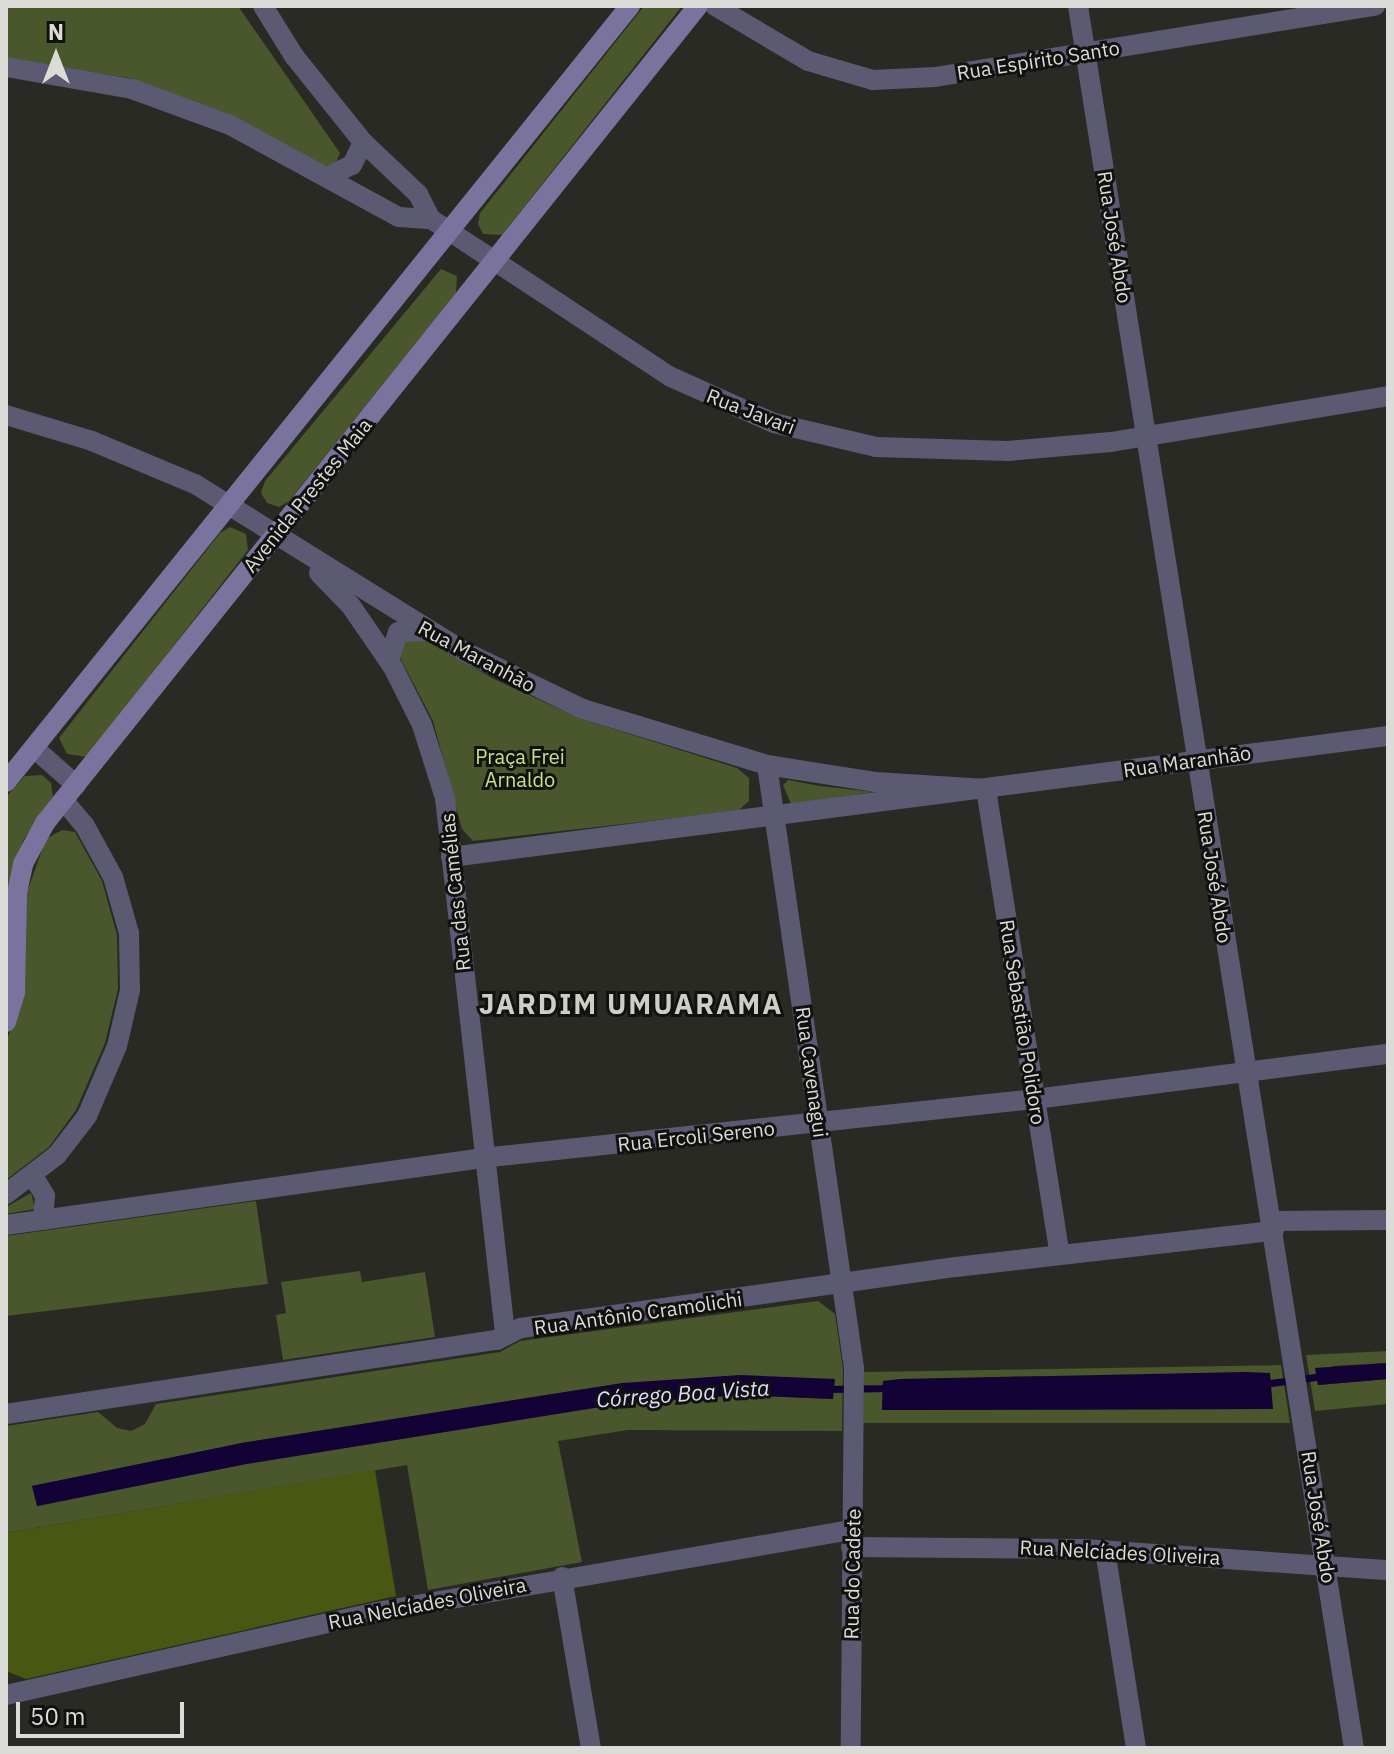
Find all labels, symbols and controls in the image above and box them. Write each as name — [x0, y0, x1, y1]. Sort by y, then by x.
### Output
north arrow — [16, 16, 96, 96]
text: N — [48, 17, 64, 46]
street label: Rua Espírito Santo — [955, 35, 1121, 85]
street label: Rua José Abdo — [1093, 169, 1137, 305]
street label: Rua Javari — [703, 383, 799, 439]
street label: Avenida Prestes Maia — [238, 413, 376, 577]
street label: Rua Maranhão — [414, 615, 540, 697]
street label: Rua Maranhão — [1121, 740, 1253, 782]
park label: Praça Frei Arnaldo — [475, 745, 565, 792]
street label: Rua José Abdo — [1193, 809, 1237, 945]
street label: Rua das Camélias — [435, 812, 475, 972]
street label: Rua Sebastião Polidoro — [995, 918, 1051, 1126]
district label: JARDIM UMUARAMA — [479, 987, 783, 1021]
street label: Rua Cavenagui — [791, 1005, 833, 1139]
street label: Rua Ercoli Sereno — [616, 1116, 776, 1156]
street label: Rua Antônio Cramolichi — [532, 1287, 744, 1339]
water label: Córrego Boa Vista — [596, 1374, 770, 1412]
street label: Rua José Abdo — [1297, 1449, 1341, 1585]
street label: Rua do Cadete — [839, 1508, 865, 1640]
street label: Rua Nelcíades Oliveira — [1019, 1535, 1221, 1569]
street label: Rua Nelcíades Oliveira — [326, 1572, 528, 1634]
scale bar — [20, 1686, 188, 1736]
text: 50 m — [30, 1700, 85, 1732]

